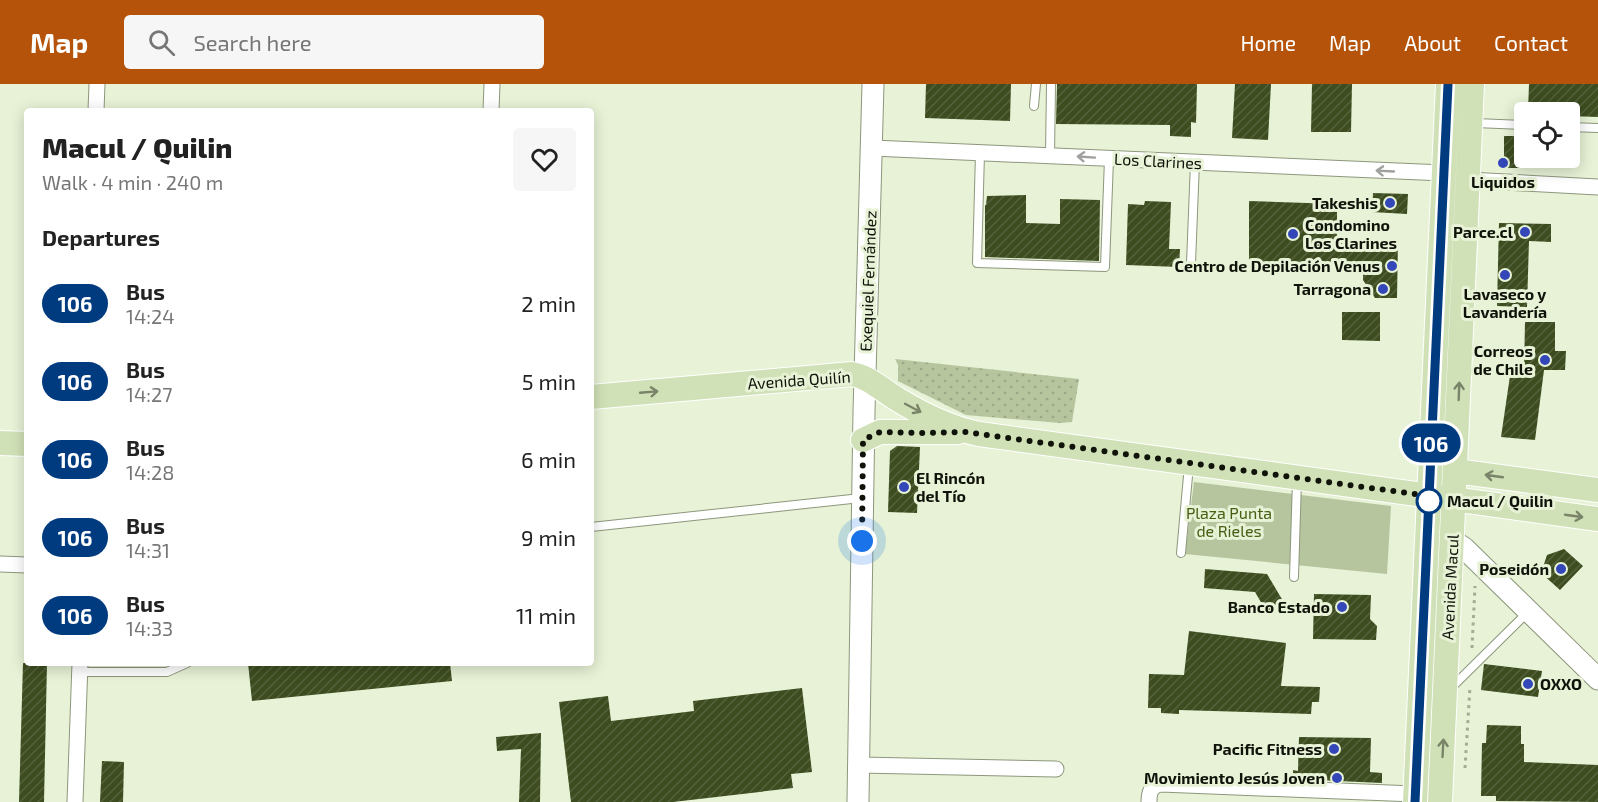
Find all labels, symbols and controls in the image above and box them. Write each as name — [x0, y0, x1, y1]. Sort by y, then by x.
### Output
search box — [124, 15, 544, 69]
text: Map — [30, 25, 88, 59]
icon: search — [145, 26, 178, 59]
text: Search here — [193, 29, 312, 55]
text: Home — [1240, 30, 1296, 55]
text: Map — [1329, 30, 1371, 55]
text: About — [1404, 30, 1461, 55]
text: Contact — [1494, 30, 1568, 55]
map controls — [1514, 102, 1580, 168]
button: locate — [1514, 102, 1580, 168]
button: heart — [513, 128, 576, 191]
text: Macul / Quilin — [42, 130, 232, 164]
street label: Los Clarines — [1114, 149, 1202, 172]
one-way arrow — [1076, 151, 1096, 162]
marker: Liquidos — [1496, 156, 1510, 170]
one-way arrow — [1376, 165, 1396, 176]
text: Walk · 4 min · 240 m — [42, 170, 223, 194]
place label: Liquidos — [1471, 172, 1535, 191]
place label: Takeshis — [1312, 193, 1378, 212]
marker: Takeshis — [1383, 196, 1397, 210]
street label: Exequiel Fernández — [856, 210, 879, 352]
place label: Condomino Los Clarines — [1305, 215, 1397, 252]
place label: Parce.cl — [1453, 222, 1514, 241]
text: Departures — [42, 224, 160, 250]
marker: Parce.cl — [1518, 225, 1532, 239]
marker: Condomino Los Clarines — [1286, 227, 1300, 241]
place label: Centro de Depilación Venus — [1174, 256, 1380, 275]
marker: Centro de Depilación Venus — [1385, 259, 1399, 273]
marker: Lavaseco y Lavandería — [1498, 268, 1512, 282]
text: Bus — [126, 278, 165, 304]
place label: Tarragona — [1294, 279, 1371, 298]
marker: Tarragona — [1376, 282, 1390, 296]
place label: Lavaseco y Lavandería — [1463, 284, 1547, 321]
text: 2 min — [521, 290, 576, 316]
text: 106 — [58, 291, 92, 316]
text: 14:24 — [126, 304, 175, 328]
place label: Correos de Chile — [1473, 341, 1533, 378]
marker: Correos de Chile — [1538, 353, 1552, 367]
text: Bus — [126, 356, 165, 382]
street label: Avenida Quilín — [747, 366, 851, 394]
text: 5 min — [522, 368, 576, 394]
text: 106 — [58, 369, 92, 394]
text: 14:27 — [126, 382, 172, 406]
one-way arrow — [1453, 382, 1464, 402]
one-way arrow — [639, 386, 659, 397]
one-way arrow — [903, 403, 921, 414]
line badge: 106 — [1396, 424, 1466, 462]
text: 106 — [1414, 431, 1448, 456]
text: Bus — [126, 434, 165, 460]
text: 6 min — [521, 446, 576, 472]
text: 106 — [58, 447, 92, 472]
text: 14:28 — [126, 460, 174, 484]
place label: El Rincón del Tío — [916, 468, 985, 505]
one-way arrow — [1485, 470, 1505, 481]
marker: El Rincón del Tío — [897, 480, 911, 494]
marker: Macul / Quilin — [1416, 488, 1442, 514]
place label: Macul / Quilin — [1447, 491, 1553, 511]
park label: Plaza Punta de Rieles — [1186, 503, 1272, 540]
one-way arrow — [1564, 510, 1584, 521]
text: Bus — [126, 512, 165, 538]
text: 9 min — [521, 524, 576, 550]
text: 106 — [58, 525, 92, 550]
your location — [847, 526, 877, 556]
street label: Avenida Macul — [1437, 533, 1462, 640]
text: 14:31 — [126, 538, 170, 562]
place label: Poseidón — [1479, 559, 1549, 578]
marker: Poseidón — [1554, 562, 1568, 576]
text: Bus — [126, 590, 165, 616]
place label: Banco Estado — [1228, 597, 1330, 616]
marker: Banco Estado — [1335, 600, 1349, 614]
text: 11 min — [516, 602, 576, 628]
text: 106 — [58, 603, 92, 628]
text: 14:33 — [126, 616, 173, 640]
place label: OXXO — [1540, 674, 1582, 693]
marker: OXXO — [1521, 677, 1535, 691]
one-way arrow — [1437, 738, 1448, 758]
place label: Pacific Fitness — [1213, 739, 1322, 758]
marker: Pacific Fitness — [1327, 742, 1341, 756]
place label: Movimiento Jesús Joven — [1144, 768, 1325, 787]
marker: Movimiento Jesús Joven — [1330, 771, 1344, 785]

